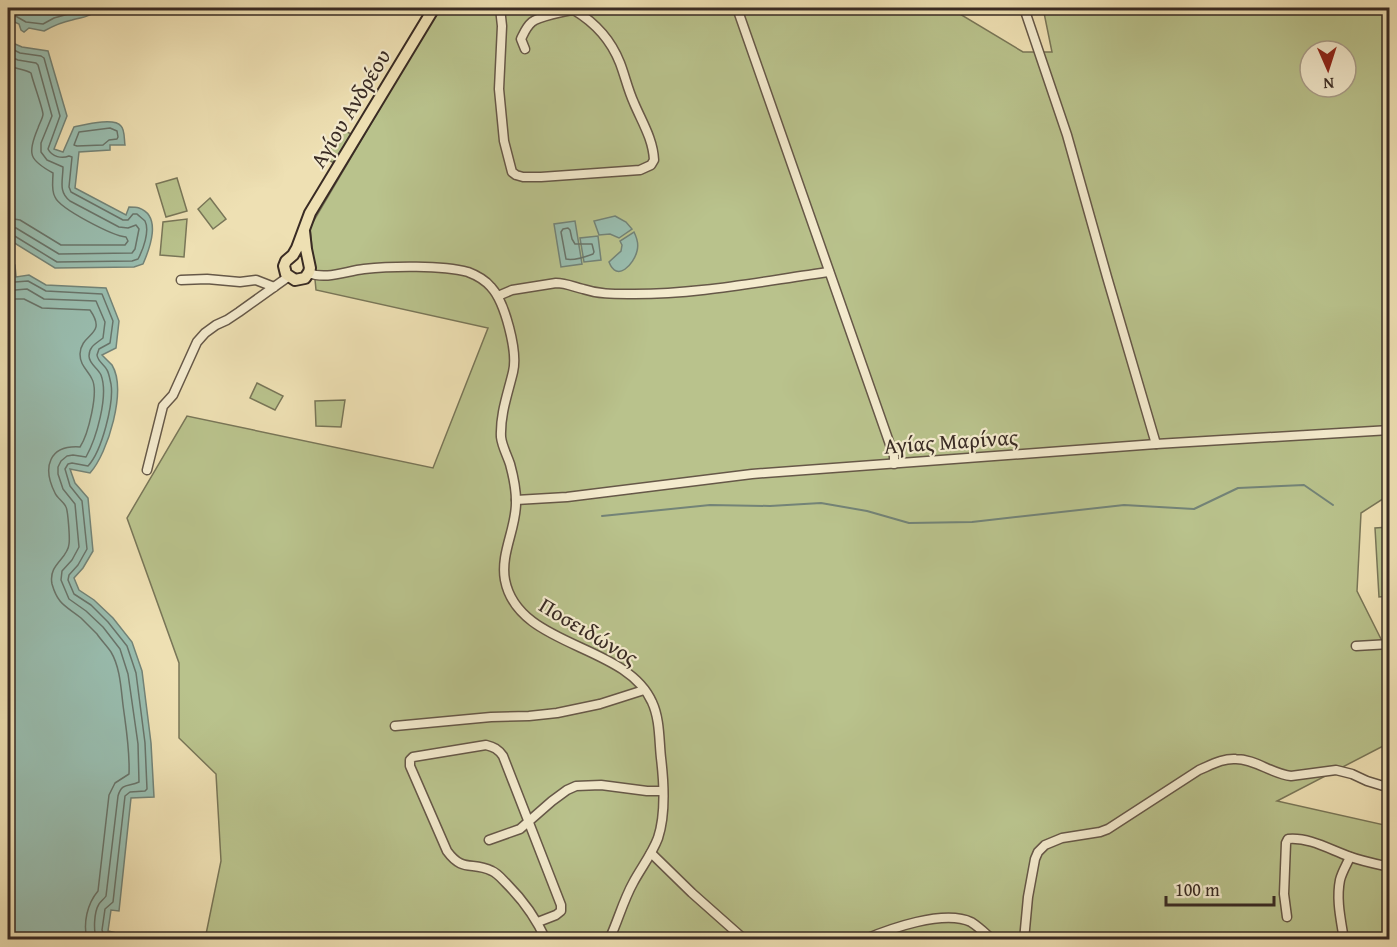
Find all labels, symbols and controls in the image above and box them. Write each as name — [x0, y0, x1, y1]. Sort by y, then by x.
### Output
north arrow — [1298, 39, 1358, 99]
street label: Αγίου Ανδρέου — [302, 42, 398, 174]
text: N — [1323, 72, 1335, 96]
street label: Αγίας Μαρίνας — [883, 420, 1020, 462]
street label: Ποσειδώνος — [533, 589, 645, 674]
scale bar — [1166, 869, 1274, 907]
text: 100 m — [1175, 876, 1220, 903]

